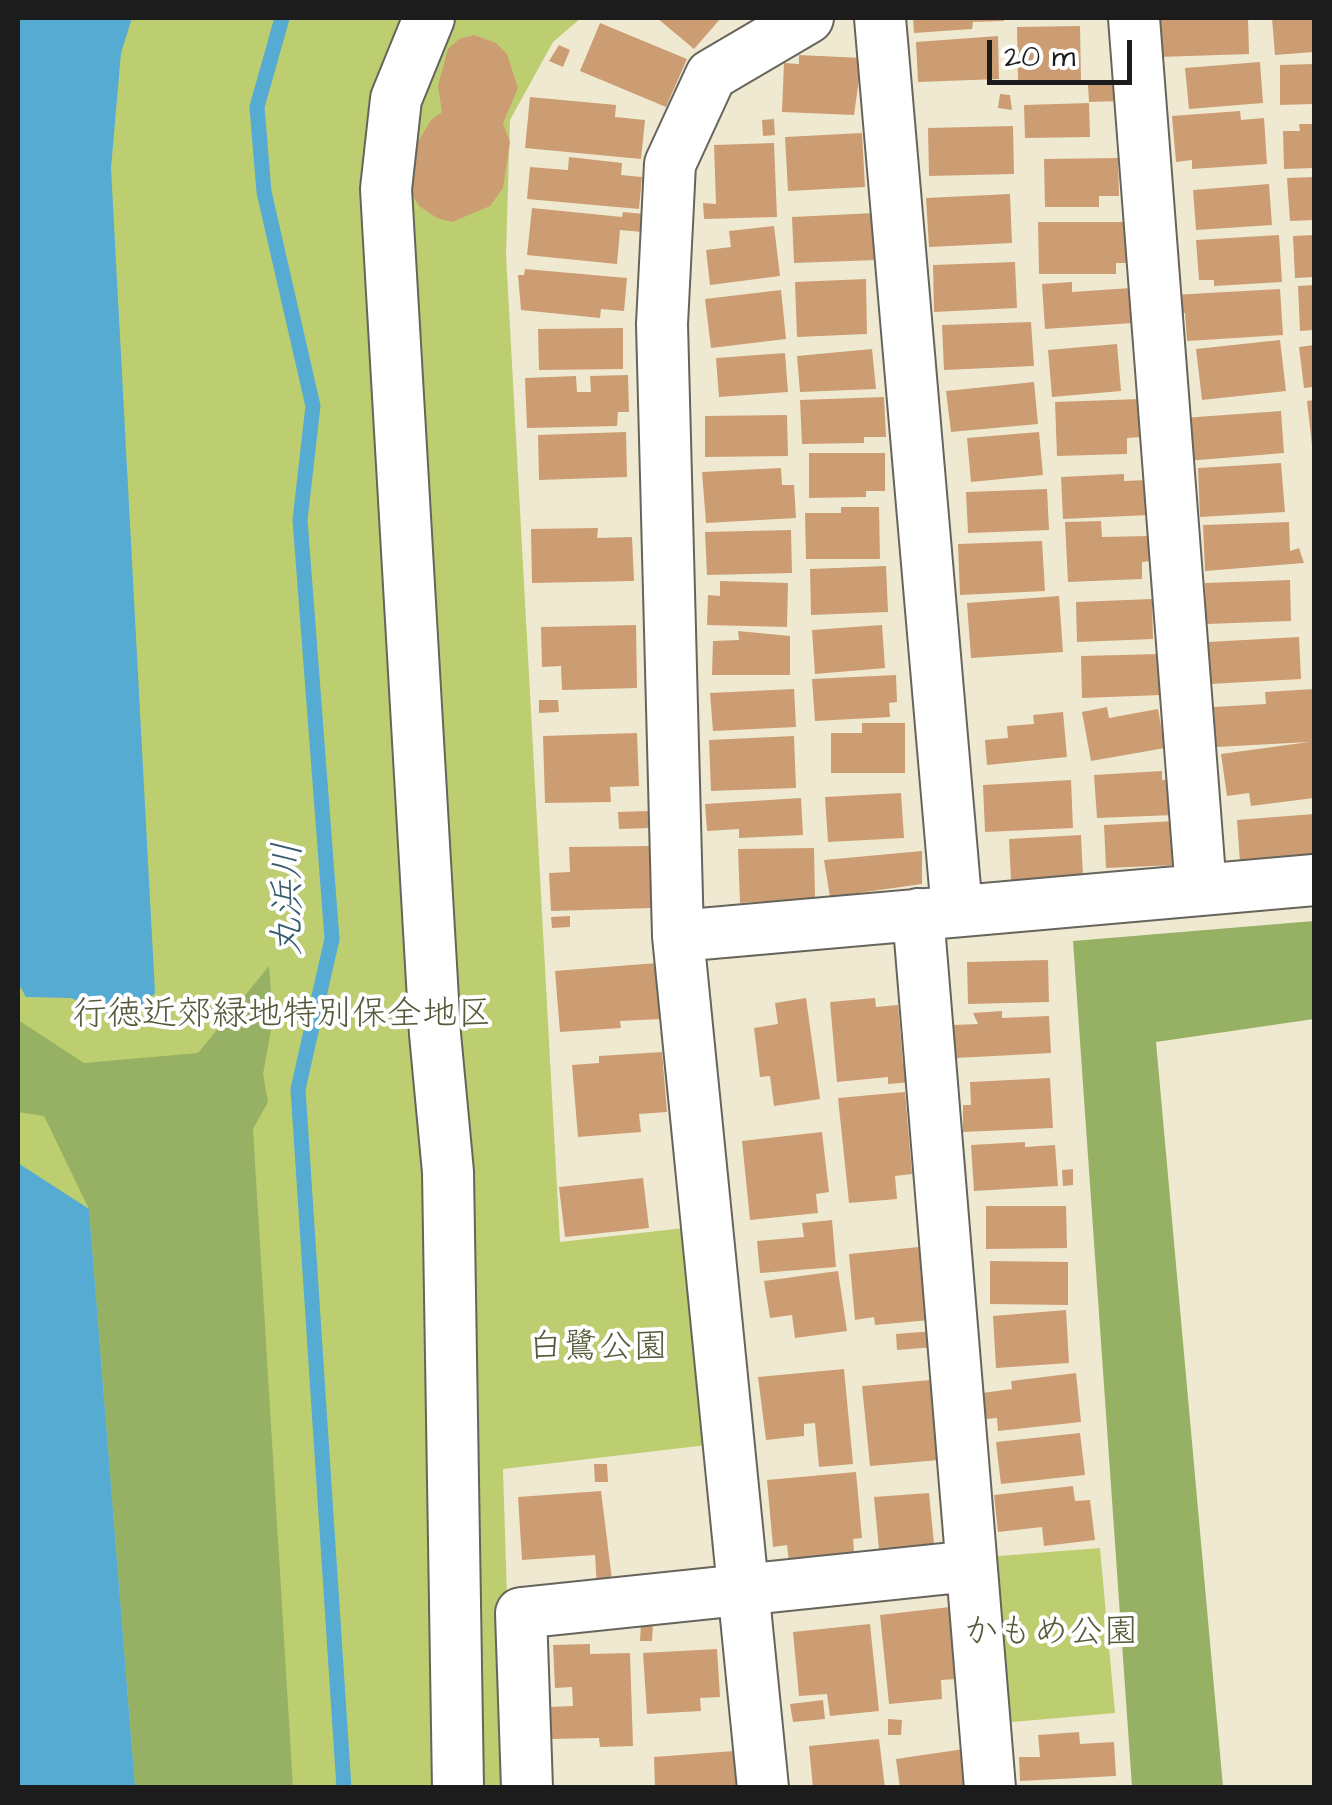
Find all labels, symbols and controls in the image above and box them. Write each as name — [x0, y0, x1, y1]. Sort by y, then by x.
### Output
scale bar — [992, 20, 1137, 82]
text: 20 m — [1004, 36, 1075, 78]
water label: 丸浜川 — [268, 842, 314, 956]
park label: 行徳近郊緑地特別保全地区 — [72, 996, 492, 1038]
park label: 白鷺公園 — [528, 1329, 668, 1371]
park label: かもめ公園 — [964, 1614, 1138, 1656]

